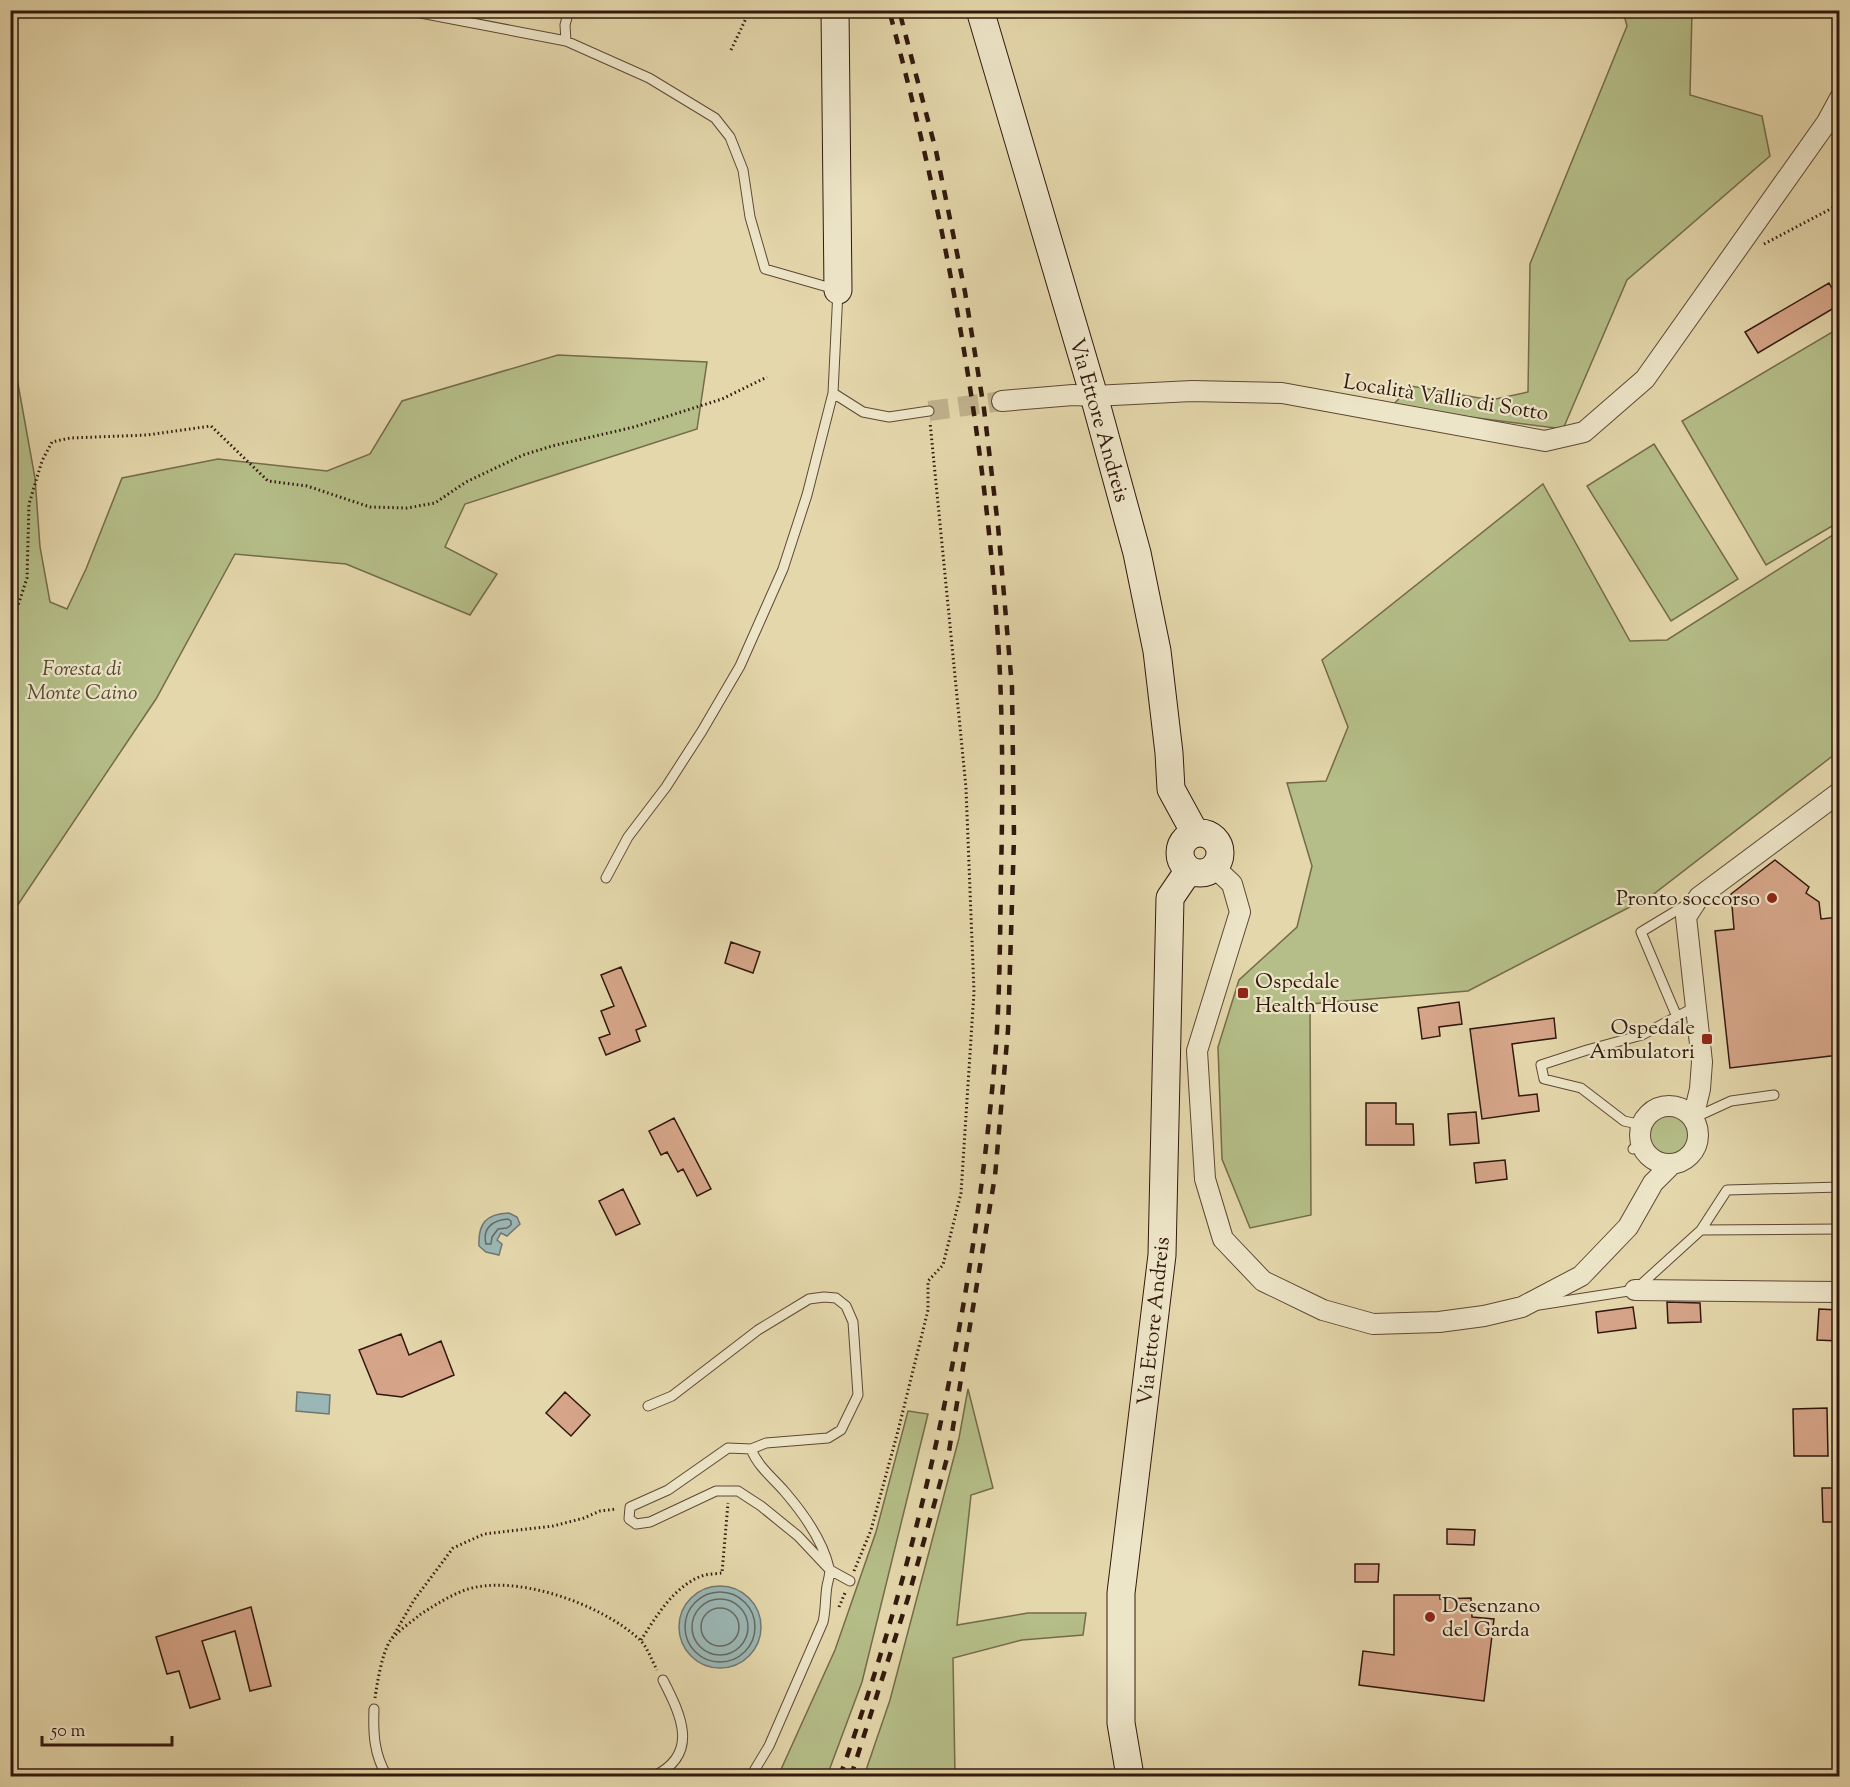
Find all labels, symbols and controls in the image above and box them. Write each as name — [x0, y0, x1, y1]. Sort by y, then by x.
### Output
street label: Via Ettore Andreis — [1060, 335, 1136, 506]
street label: Località Vallio di Sotto — [1341, 368, 1550, 430]
park label: Foresta di Monte Caino — [27, 655, 137, 709]
place label: Pronto soccorso — [1616, 885, 1760, 915]
marker: Pronto soccorso — [1765, 891, 1779, 905]
place label: Ospedale Health House — [1255, 968, 1379, 1022]
marker: Ospedale Health House — [1236, 986, 1250, 1000]
place label: Ospedale Ambulatori — [1589, 1014, 1695, 1068]
marker: Ospedale Ambulatori — [1700, 1032, 1714, 1046]
street label: Via Ettore Andreis — [1131, 1235, 1179, 1407]
place label: Desenzano del Garda — [1442, 1592, 1540, 1646]
marker: Desenzano del Garda — [1423, 1610, 1437, 1624]
scale bar — [42, 1709, 172, 1747]
text: 50 m — [50, 1719, 86, 1745]

